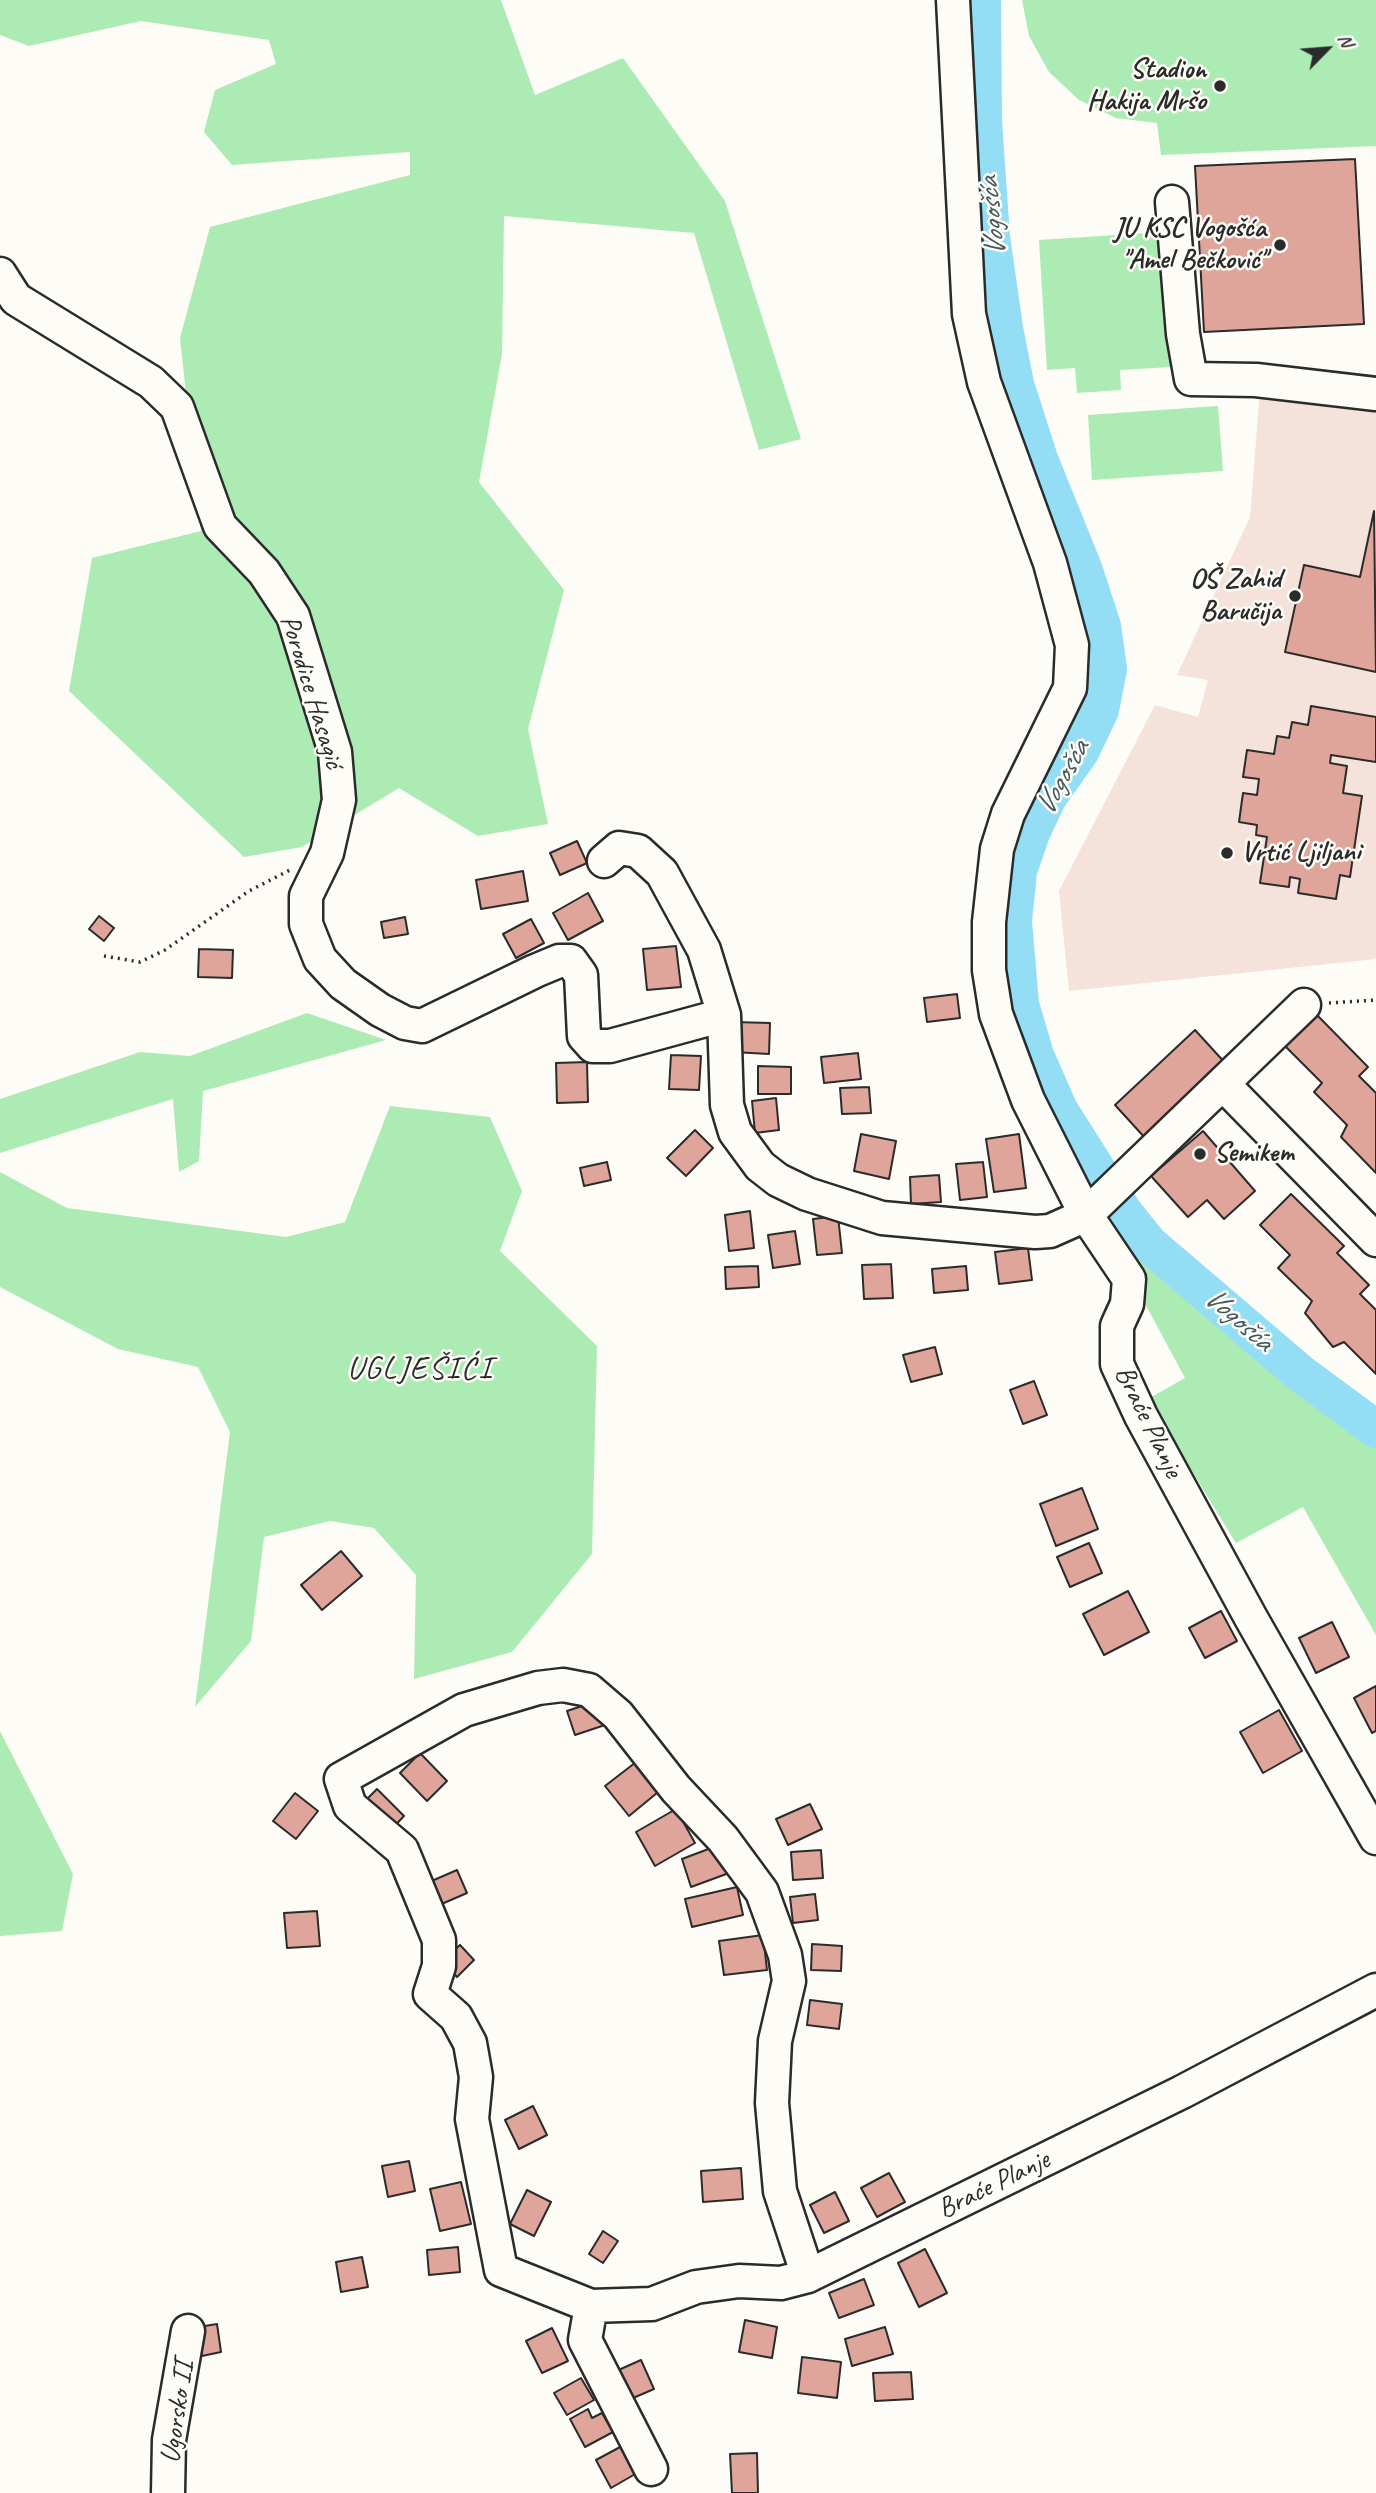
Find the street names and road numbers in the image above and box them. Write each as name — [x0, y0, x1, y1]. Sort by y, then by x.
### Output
street label: Porodice Hasagić — [272, 611, 350, 773]
street label: Braće Planje — [1107, 1361, 1189, 1483]
street label: Braće Planje — [933, 2144, 1055, 2226]
street label: Ugorsko II — [154, 2359, 202, 2465]

